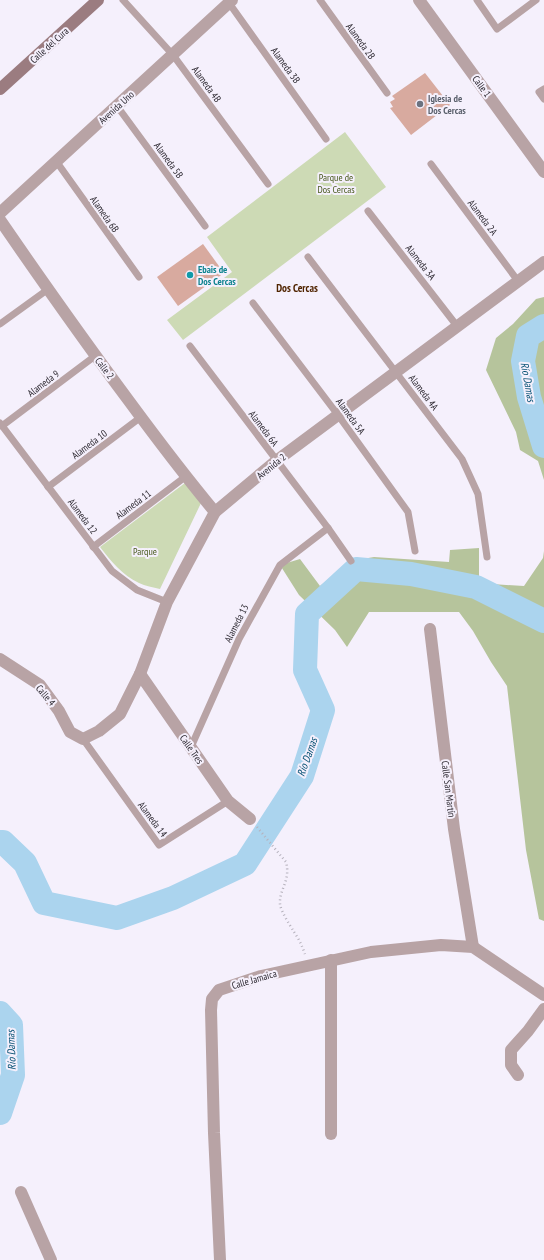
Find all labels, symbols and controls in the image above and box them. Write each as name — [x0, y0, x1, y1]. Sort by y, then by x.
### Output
street label: Alameda 2B — [343, 21, 378, 62]
street label: Calle del Cura — [27, 25, 71, 66]
street label: Alameda 3B — [268, 45, 303, 86]
street label: Alameda 4B — [189, 64, 224, 105]
street label: Calle 1 — [469, 73, 494, 100]
street label: Avenida Uno — [96, 88, 137, 127]
place label: Iglesia de Dos Cercas — [428, 92, 466, 117]
marker: Iglesia de Dos Cercas — [415, 99, 425, 109]
street label: Alameda 5B — [151, 140, 186, 181]
park label: Parque de Dos Cercas — [317, 171, 355, 196]
street label: Alameda 6B — [87, 194, 122, 235]
street label: Alameda 2A — [465, 197, 500, 238]
street label: Alameda 3A — [403, 242, 439, 283]
place label: Ebais de Dos Cercas — [198, 263, 236, 288]
marker: Ebais de Dos Cercas — [185, 270, 195, 280]
district label: Dos Cercas — [276, 281, 318, 295]
street label: Calle 2 — [92, 355, 117, 382]
water label: Río Damas — [518, 361, 539, 404]
street label: Alameda 9 — [25, 367, 62, 400]
street label: Alameda 4A — [406, 372, 441, 413]
street label: Alameda 5A — [333, 396, 368, 437]
street label: Alameda 6A — [246, 408, 281, 449]
street label: Alameda 10 — [69, 427, 110, 462]
street label: Avenida 2 — [254, 451, 289, 482]
street label: Alameda 11 — [113, 487, 154, 522]
street label: Alameda 12 — [65, 496, 100, 537]
park label: Parque — [133, 545, 157, 558]
street label: Alameda 13 — [221, 602, 252, 645]
street label: Calle 4 — [33, 682, 59, 709]
street label: Calle Tres — [177, 732, 207, 767]
water label: Río Damas — [294, 735, 321, 778]
street label: Calle San Martín — [439, 760, 458, 818]
street label: Alameda 14 — [135, 799, 170, 840]
street label: Calle Jamaica — [230, 967, 278, 992]
water label: Río Damas — [3, 1028, 19, 1070]

